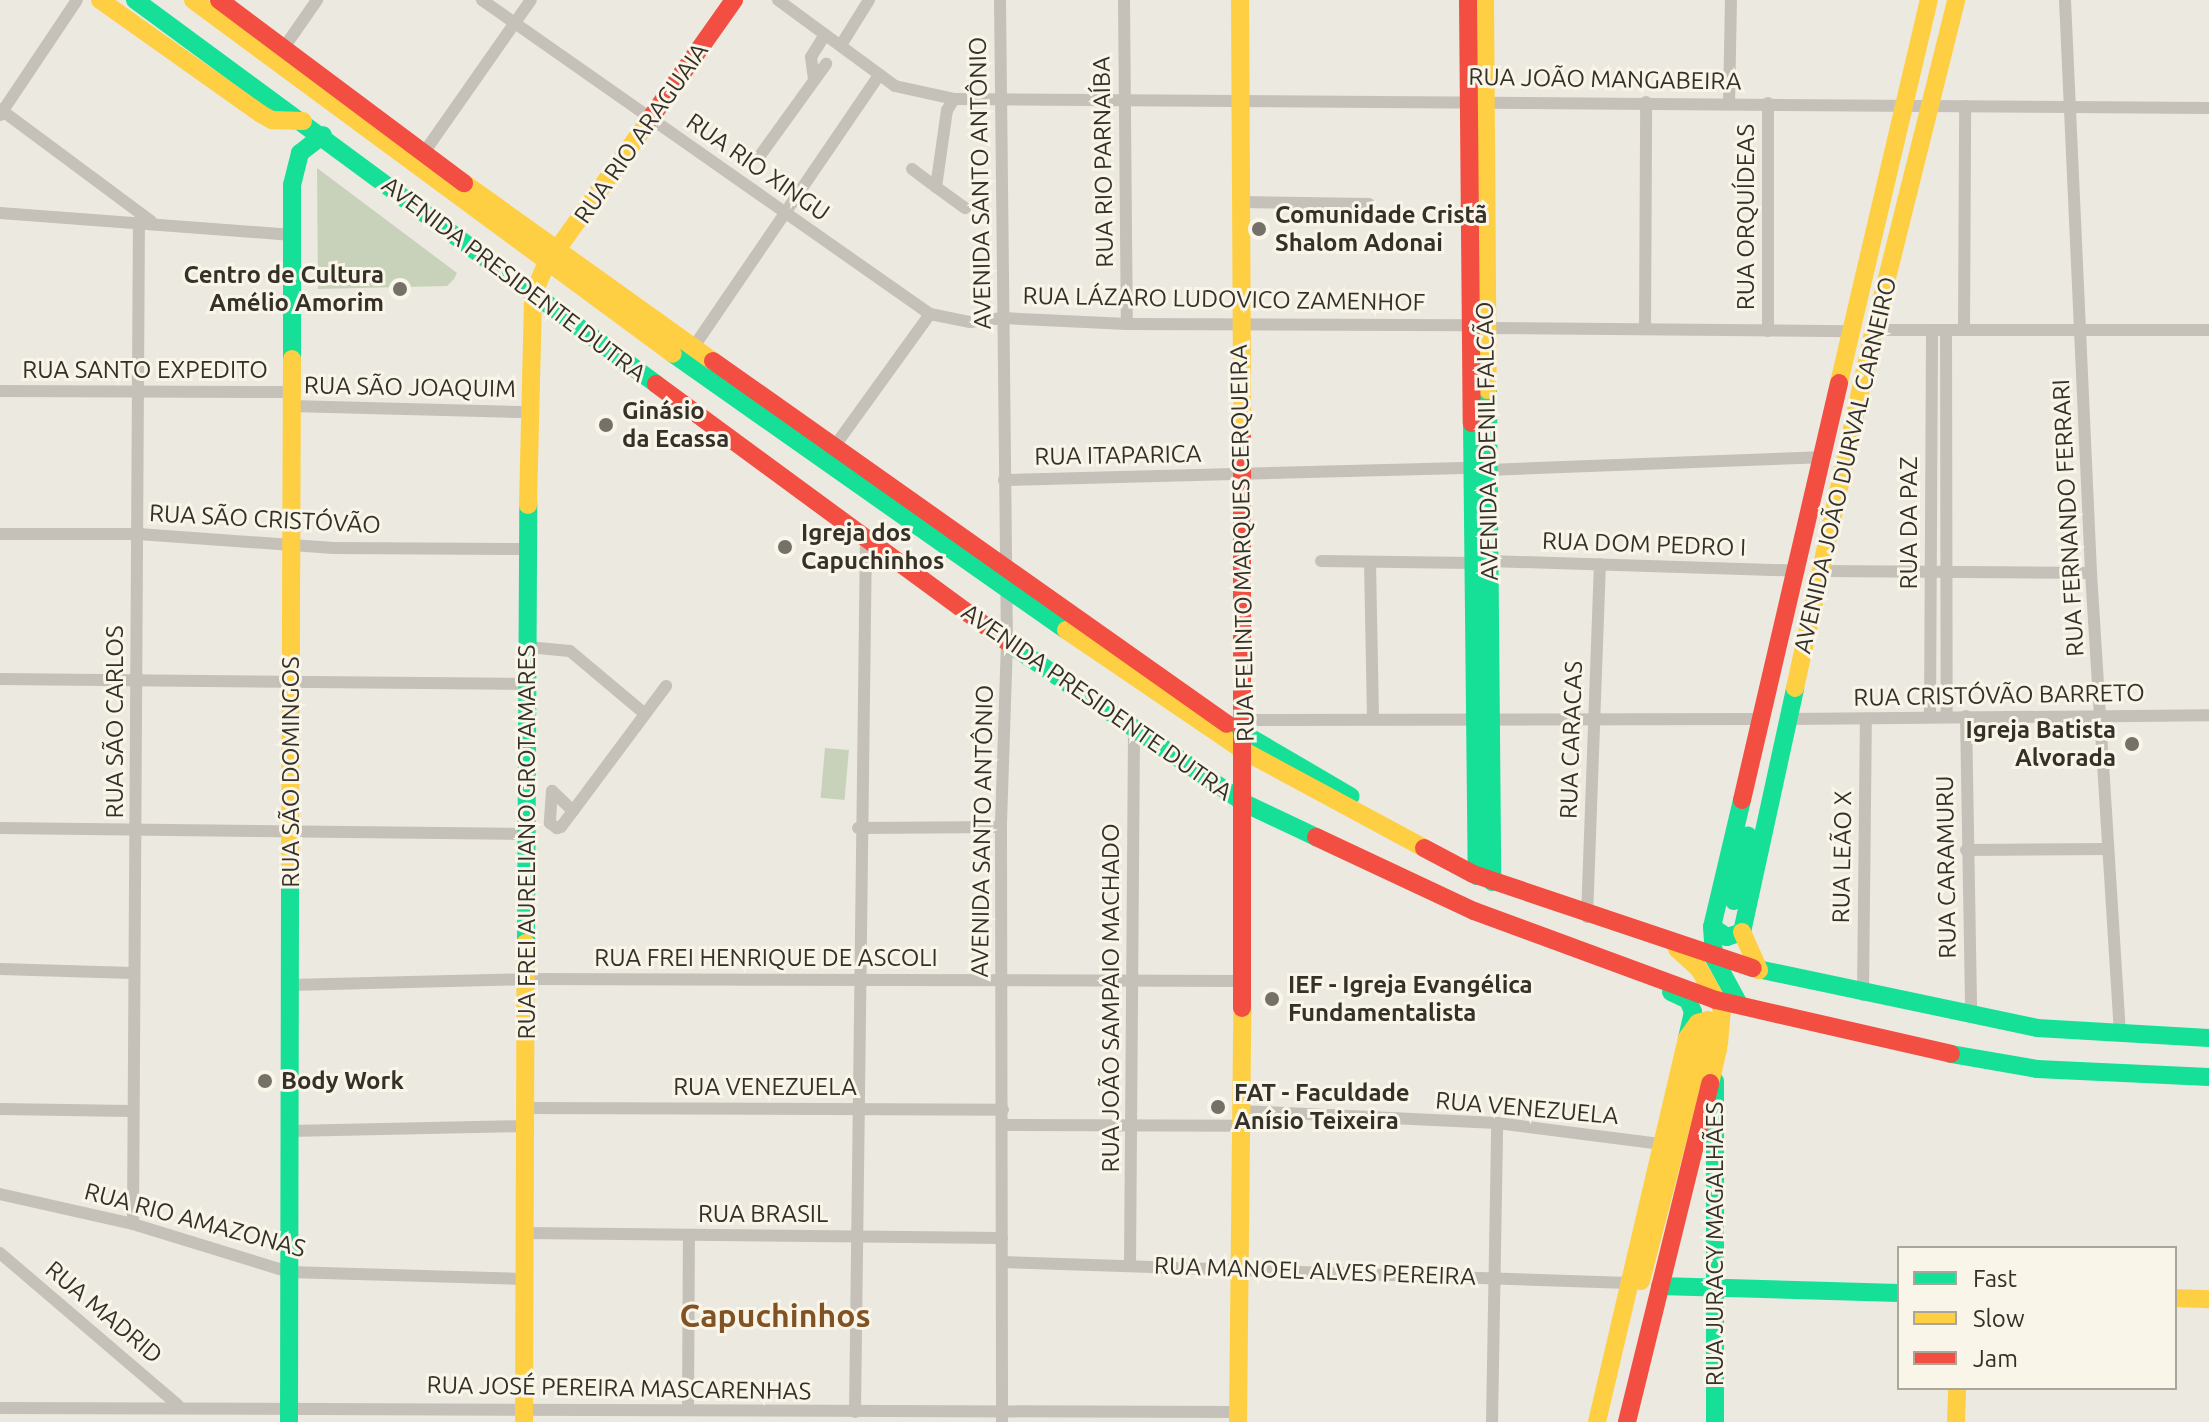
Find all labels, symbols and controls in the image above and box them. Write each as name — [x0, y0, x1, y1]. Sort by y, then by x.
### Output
street label: AVENIDA SANTO ANTÔNIO — [963, 36, 997, 330]
street label: RUA RIO ARAGUAIA — [568, 37, 714, 229]
street label: RUA RIO PARNAÍBA — [1087, 56, 1119, 268]
street label: RUA JOÃO MANGABEIRA — [1468, 62, 1742, 96]
street label: RUA RIO XINGU — [681, 107, 835, 227]
street label: RUA ORQUÍDEAS — [1732, 124, 1760, 310]
street label: AVENIDA PRESIDENTE DUTRA — [376, 170, 652, 388]
place label: Comunidade Cristã Shalom Adonai — [1275, 201, 1488, 257]
marker: Comunidade Cristã Shalom Adonai — [1250, 220, 1268, 238]
place label: Centro de Cultura Amélio Amorim — [184, 261, 384, 317]
street label: AVENIDA JOÃO DURVAL CARNEIRO — [1788, 274, 1902, 656]
marker: Centro de Cultura Amélio Amorim — [391, 280, 409, 298]
street label: RUA LÁZARO LUDOVICO ZAMENHOF — [1022, 281, 1426, 317]
street label: AVENIDA ADENIL FALCÃO — [1470, 301, 1504, 581]
street label: RUA FELINTO MARQUES CERQUEIRA — [1224, 344, 1260, 742]
street label: RUA SANTO EXPEDITO — [22, 356, 268, 384]
street label: RUA SÃO JOAQUIM — [304, 371, 516, 403]
street label: RUA FERNANDO FERRARI — [2046, 379, 2090, 657]
place label: Ginásio da Ecassa — [622, 397, 729, 453]
marker: Ginásio da Ecassa — [597, 416, 615, 434]
street label: RUA ITAPARICA — [1034, 439, 1202, 471]
street label: RUA DA PAZ — [1895, 456, 1923, 590]
street label: RUA SÃO CRISTÓVÃO — [148, 499, 382, 539]
place label: Igreja dos Capuchinhos — [801, 519, 944, 575]
street label: RUA DOM PEDRO I — [1541, 526, 1747, 562]
marker: Igreja dos Capuchinhos — [776, 538, 794, 556]
street label: AVENIDA PRESIDENTE DUTRA — [956, 597, 1238, 807]
street label: RUA SÃO CARLOS — [101, 626, 129, 818]
street label: RUA FREI AURELIANO GROTAMARES — [513, 645, 541, 1039]
street label: RUA SÃO DOMINGOS — [277, 656, 305, 888]
street label: RUA CARACAS — [1554, 661, 1588, 819]
street label: RUA CRISTÓVÃO BARRETO — [1853, 678, 2145, 712]
street label: AVENIDA SANTO ANTÔNIO — [965, 684, 999, 978]
place label: Igreja Batista Alvorada — [1965, 716, 2116, 772]
marker: Igreja Batista Alvorada — [2123, 735, 2141, 753]
street label: RUA CARAMURU — [1930, 775, 1962, 959]
street label: RUA LEÃO X — [1826, 790, 1858, 924]
street label: RUA JOÃO SAMPAIO MACHADO — [1097, 823, 1125, 1173]
street label: RUA FREI HENRIQUE DE ASCOLI — [594, 944, 938, 972]
place label: IEF - Igreja Evangélica Fundamentalista — [1288, 971, 1533, 1027]
marker: IEF - Igreja Evangélica Fundamentalista — [1263, 990, 1281, 1008]
place label: Body Work — [281, 1067, 404, 1095]
marker: Body Work — [256, 1072, 274, 1090]
street label: RUA VENEZUELA — [673, 1073, 857, 1101]
place label: FAT - Faculdade Anísio Teixeira — [1234, 1079, 1410, 1135]
street label: RUA VENEZUELA — [1434, 1086, 1620, 1130]
marker: FAT - Faculdade Anísio Teixeira — [1209, 1098, 1227, 1116]
street label: RUA JURACY MAGALHÃES — [1701, 1102, 1729, 1386]
street label: RUA RIO AMAZONAS — [81, 1177, 309, 1263]
street label: RUA BRASIL — [698, 1200, 828, 1228]
legend — [1897, 1246, 2177, 1390]
street label: RUA MANOEL ALVES PEREIRA — [1154, 1251, 1476, 1291]
street label: RUA MADRID — [40, 1255, 168, 1369]
text: Fast — [1973, 1265, 2017, 1292]
district label: Capuchinhos — [679, 1296, 871, 1334]
text: Slow — [1973, 1305, 2025, 1332]
text: Jam — [1973, 1345, 2018, 1372]
street label: RUA JOSÉ PEREIRA MASCARENHAS — [426, 1370, 812, 1406]

